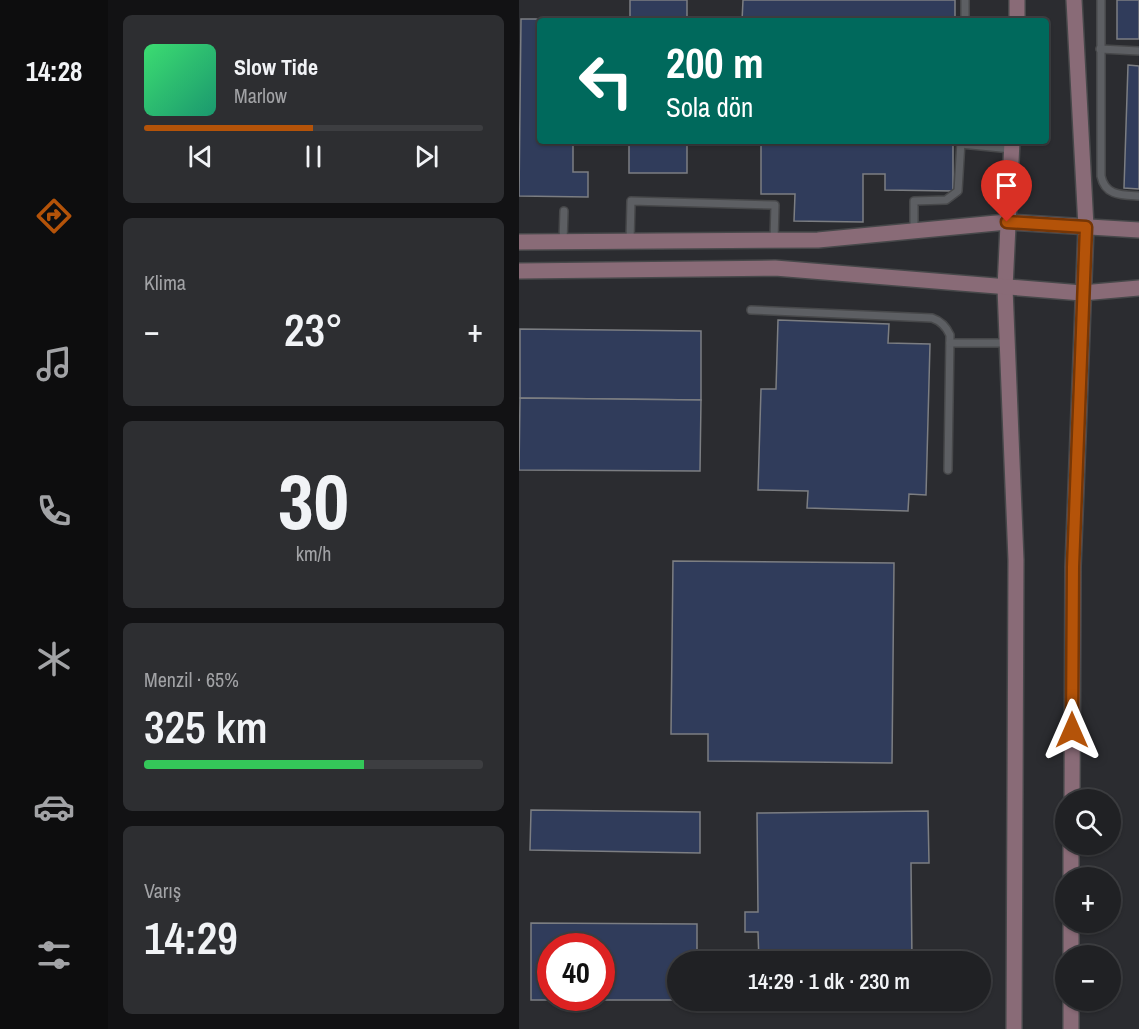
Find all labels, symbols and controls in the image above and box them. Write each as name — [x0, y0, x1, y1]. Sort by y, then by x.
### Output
text: 200 m — [666, 35, 764, 91]
icon: left — [567, 42, 645, 120]
text: Slow Tide — [234, 52, 318, 82]
text: 14:28 — [26, 53, 82, 89]
text: Marlow — [234, 82, 287, 109]
text: Sola dön — [666, 89, 753, 125]
icon: previous — [184, 140, 217, 173]
icon: pause — [297, 140, 330, 173]
icon: next — [410, 140, 443, 173]
pin — [981, 160, 1032, 222]
icon: arrive — [990, 169, 1023, 202]
icon: directions — [33, 195, 75, 237]
text: Klima — [144, 269, 186, 296]
text: 23° — [284, 299, 343, 360]
text: − — [144, 308, 160, 352]
text: + — [467, 308, 483, 352]
icon: music — [33, 343, 75, 385]
text: 30 — [278, 448, 349, 553]
icon: phone — [33, 490, 75, 532]
text: km/h — [296, 540, 331, 567]
icon: climate — [33, 638, 75, 680]
text: Menzil · 65% — [144, 666, 239, 693]
text: 325 km — [144, 696, 268, 757]
position arrow — [1040, 698, 1104, 762]
icon: car — [33, 786, 75, 828]
map controls — [1055, 789, 1121, 1011]
button: search — [1055, 789, 1121, 855]
button: + — [1055, 867, 1121, 933]
text: Varış — [144, 877, 181, 904]
text: 14:29 — [144, 907, 238, 968]
speed limit sign: 40 — [537, 933, 615, 1011]
icon: filters — [33, 934, 75, 976]
button: − — [1055, 945, 1121, 1011]
text: 14:29 · 1 dk · 230 m — [748, 966, 910, 996]

